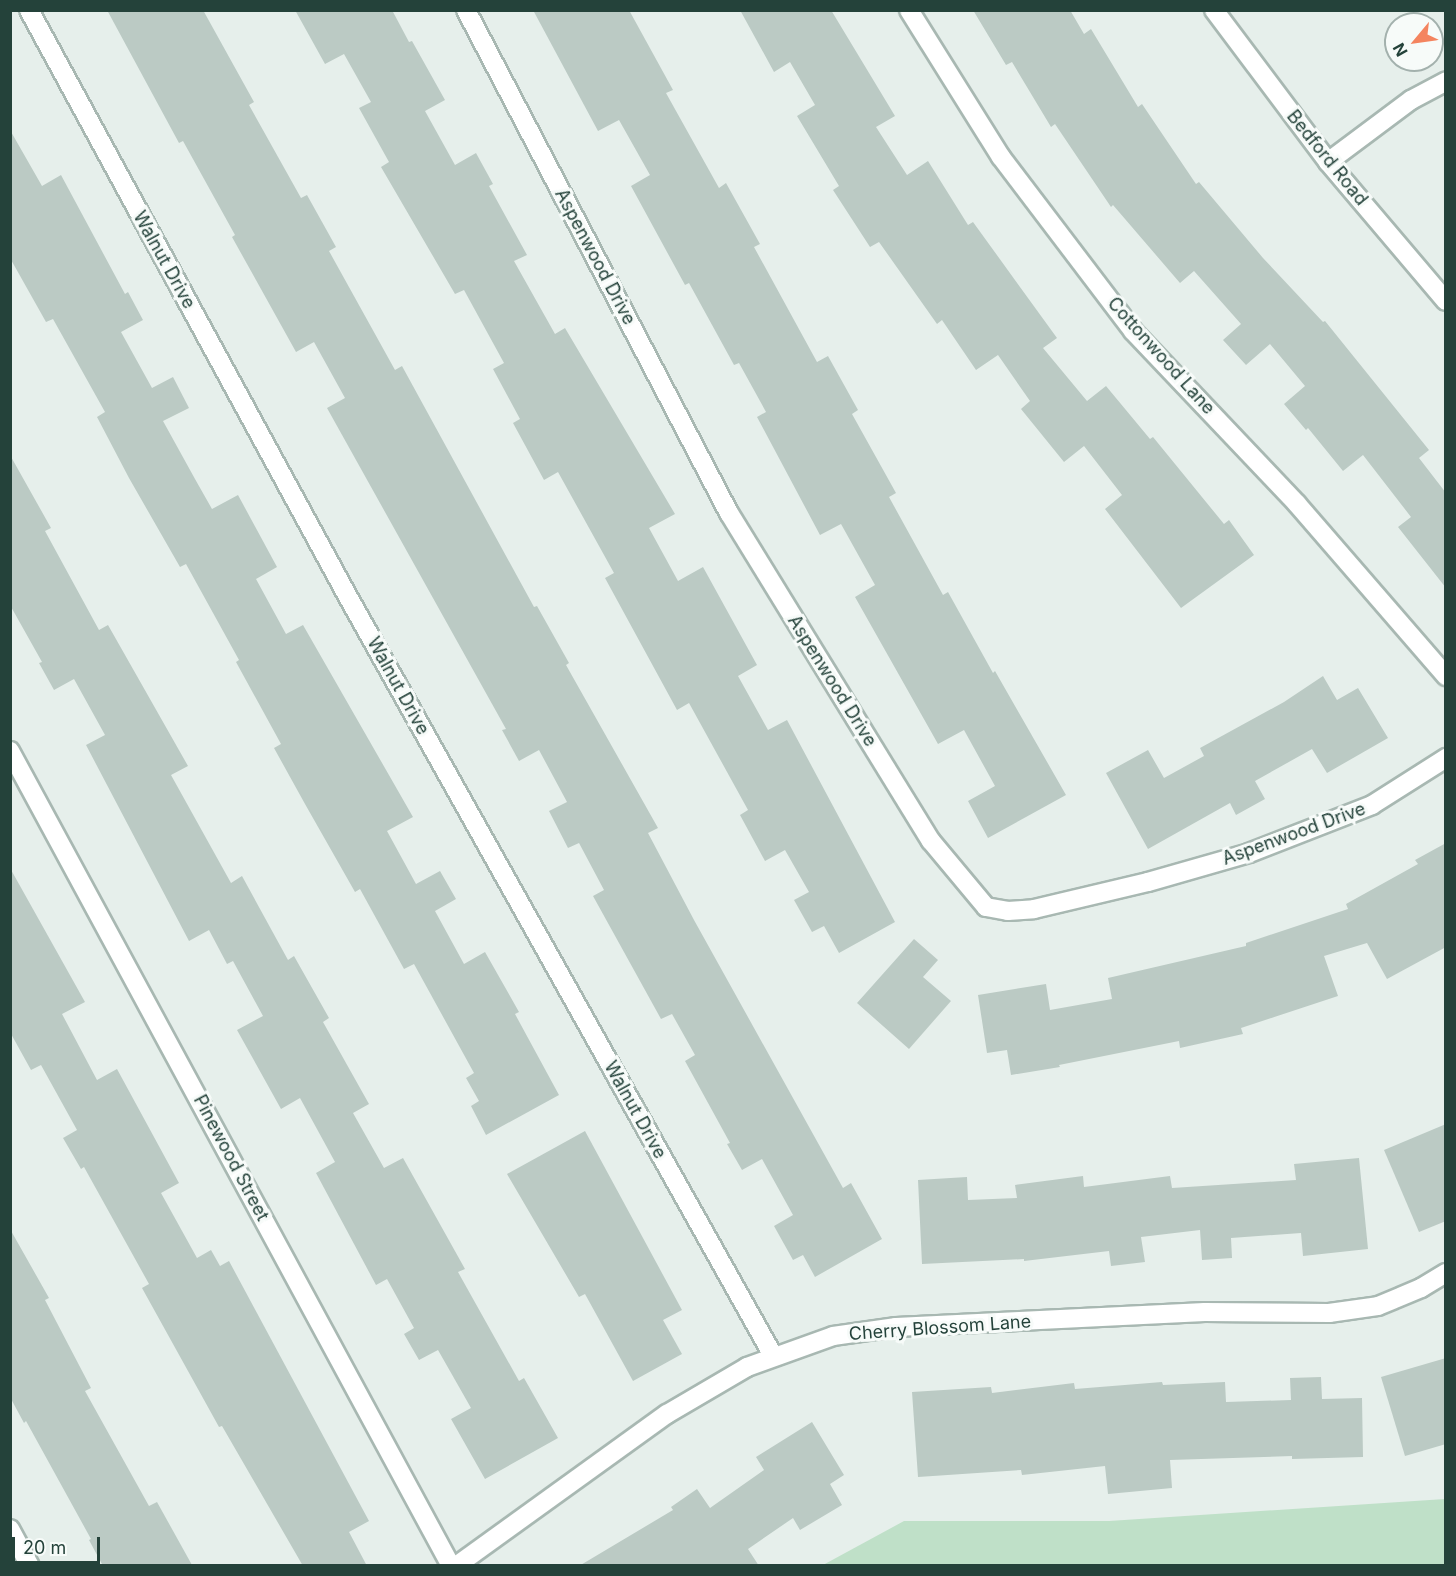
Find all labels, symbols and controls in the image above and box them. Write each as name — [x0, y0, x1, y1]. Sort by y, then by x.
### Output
north arrow — [1384, 12, 1444, 72]
text: N — [1388, 40, 1412, 60]
street label: Bedford Road — [1282, 106, 1372, 210]
street label: Aspenwood Drive — [550, 185, 640, 329]
street label: Walnut Drive — [128, 207, 200, 313]
street label: Cottonwood Lane — [1103, 293, 1219, 419]
street label: Aspenwood Drive — [783, 611, 881, 751]
street label: Walnut Drive — [362, 633, 434, 739]
street label: Aspenwood Drive — [1219, 798, 1369, 870]
street label: Walnut Drive — [599, 1057, 671, 1163]
street label: Pinewood Street — [189, 1091, 273, 1225]
street label: Cherry Blossom Lane — [848, 1311, 1032, 1345]
scale bar — [15, 1525, 104, 1563]
text: 20 m — [23, 1537, 66, 1558]

